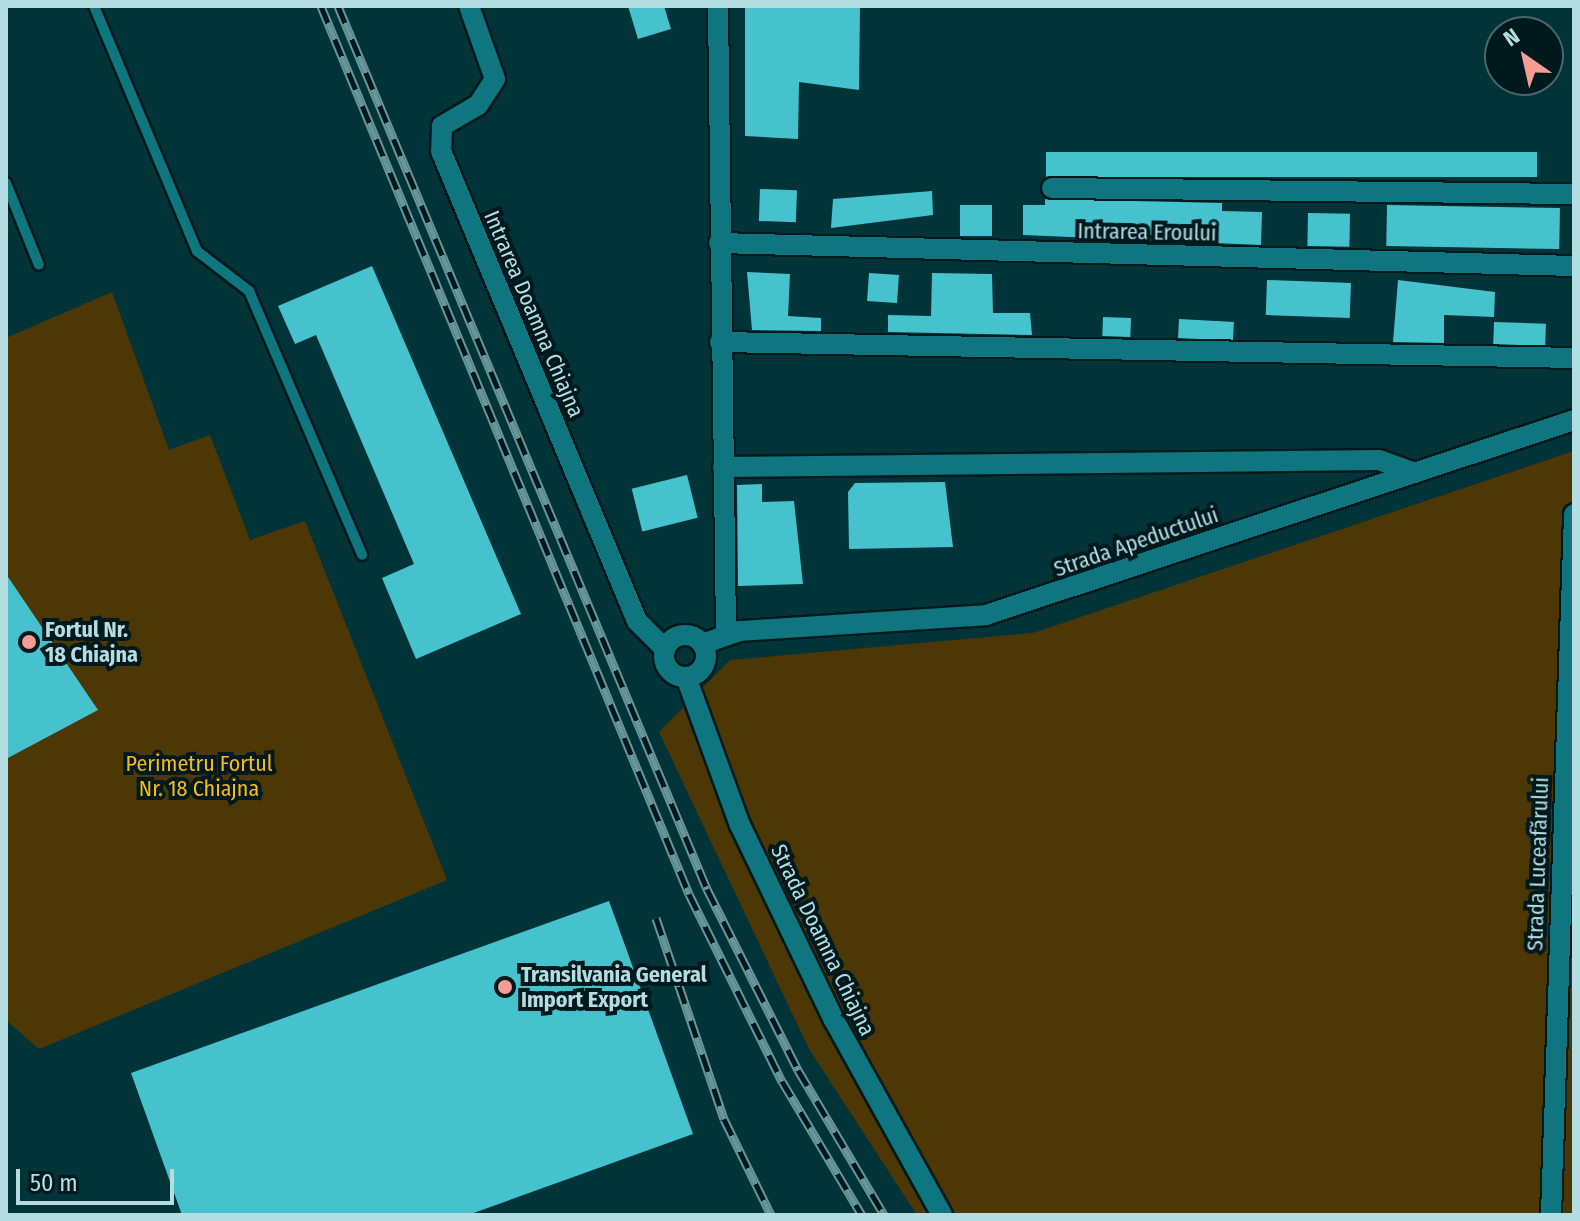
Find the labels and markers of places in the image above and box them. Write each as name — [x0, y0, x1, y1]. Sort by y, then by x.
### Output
place label: Fortul Nr. 18 Chiajna — [45, 616, 138, 668]
marker: Fortul Nr. 18 Chiajna — [20, 633, 38, 651]
place label: Transilvania General Import Export — [521, 961, 707, 1012]
marker: Transilvania General Import Export — [496, 978, 514, 996]

